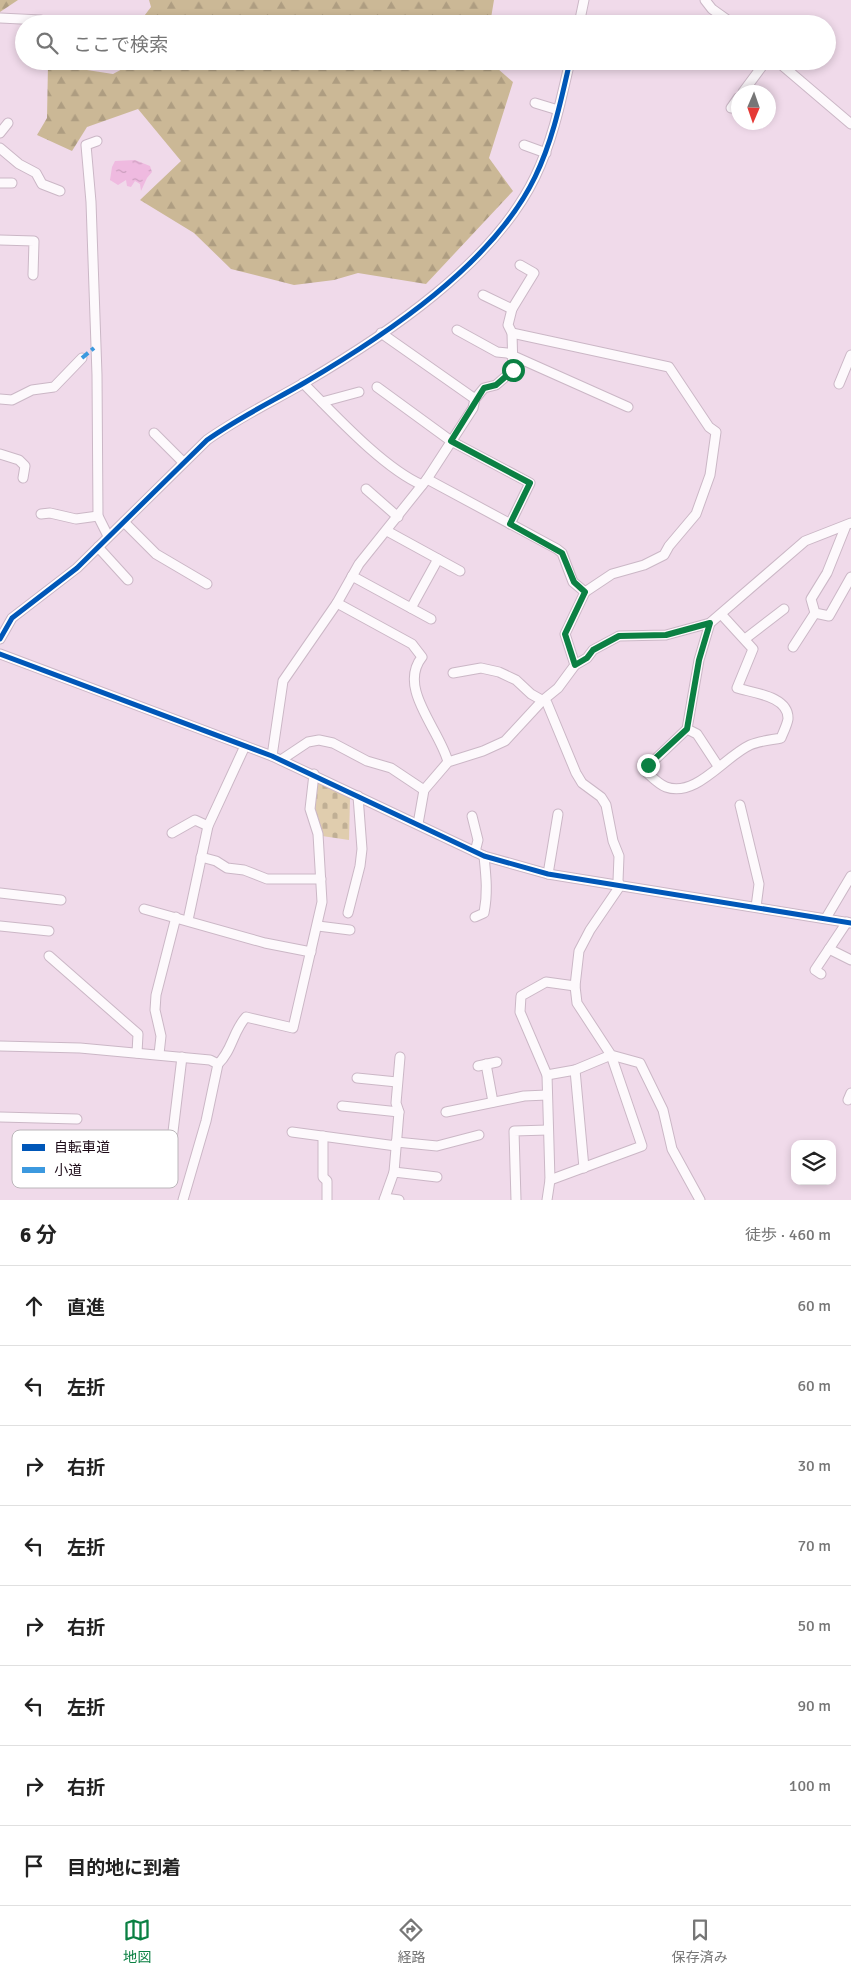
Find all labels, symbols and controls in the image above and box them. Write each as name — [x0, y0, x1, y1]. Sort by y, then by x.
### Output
search box — [15, 15, 836, 70]
icon: search — [33, 29, 61, 57]
text: ここで検索 — [73, 33, 168, 57]
north arrow — [731, 85, 776, 130]
route start — [502, 359, 525, 382]
route end — [637, 754, 660, 777]
legend — [12, 1130, 178, 1188]
text: 自転車道 — [54, 1139, 110, 1156]
map controls — [791, 1140, 836, 1185]
button: layers — [791, 1140, 836, 1185]
text: 小道 — [54, 1162, 82, 1179]
text: 6 分 — [20, 1222, 57, 1248]
text: 徒歩 · 460 m — [745, 1225, 831, 1245]
icon: ahead — [20, 1292, 48, 1320]
text: 直進 — [67, 1296, 105, 1320]
text: 60 m — [797, 1296, 831, 1316]
icon: left — [20, 1372, 48, 1400]
text: 左折 — [67, 1376, 105, 1400]
text: 60 m — [797, 1376, 831, 1396]
icon: right — [20, 1452, 48, 1480]
text: 右折 — [67, 1456, 105, 1480]
text: 30 m — [797, 1456, 831, 1476]
icon: left — [20, 1532, 48, 1560]
text: 左折 — [67, 1536, 105, 1560]
text: 70 m — [797, 1536, 831, 1556]
icon: right — [20, 1612, 48, 1640]
text: 右折 — [67, 1616, 105, 1640]
text: 50 m — [797, 1616, 831, 1636]
icon: left — [20, 1692, 48, 1720]
text: 左折 — [67, 1696, 105, 1720]
text: 90 m — [797, 1696, 831, 1716]
icon: right — [20, 1772, 48, 1800]
text: 右折 — [67, 1776, 105, 1800]
text: 100 m — [789, 1776, 831, 1796]
icon: arrive — [20, 1852, 48, 1880]
text: 目的地に到着 — [67, 1856, 181, 1880]
tab: 地図 — [123, 1916, 151, 1966]
tab: 経路 — [397, 1916, 425, 1966]
tab: 保存済み — [672, 1916, 728, 1966]

